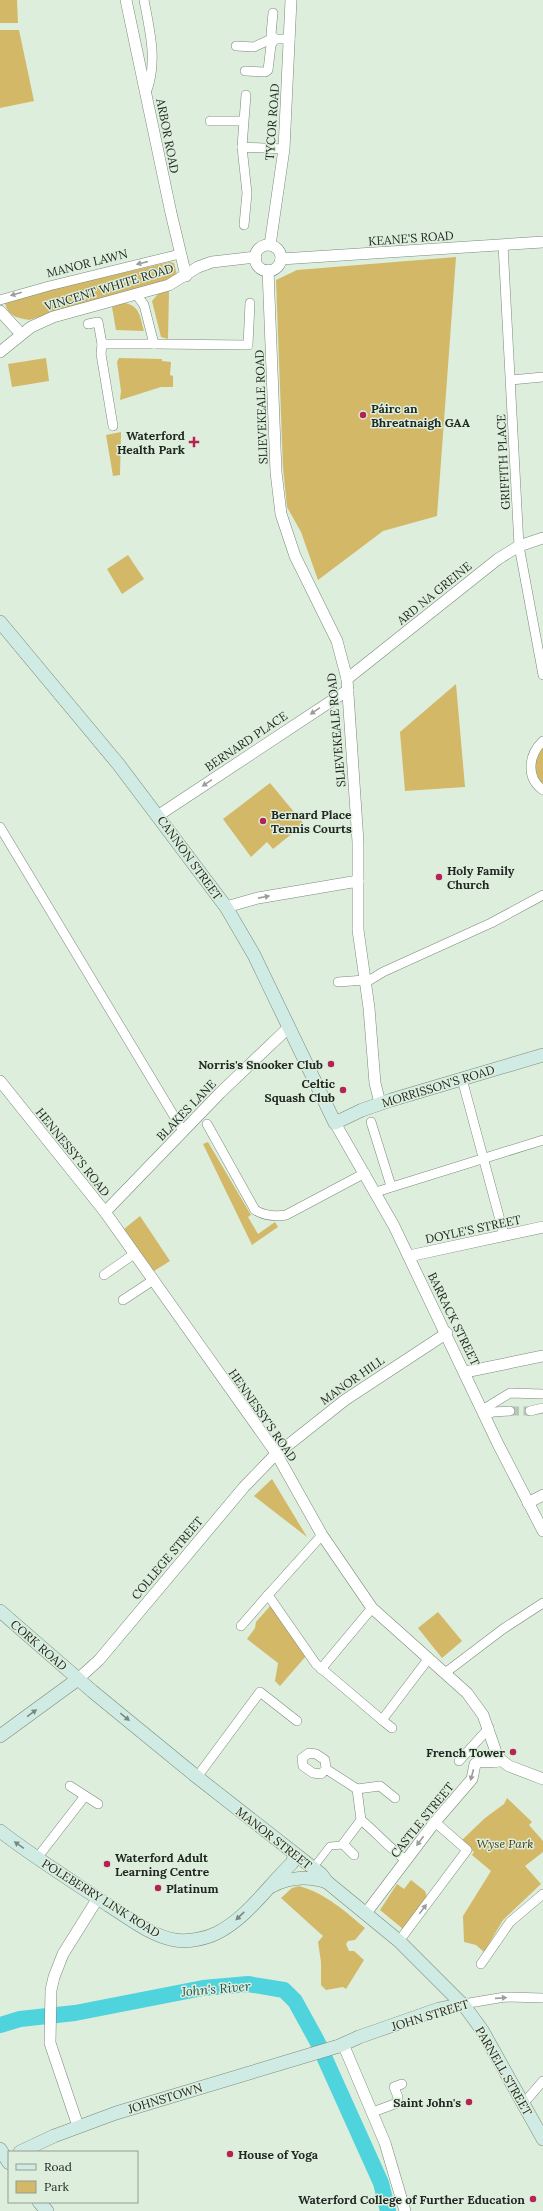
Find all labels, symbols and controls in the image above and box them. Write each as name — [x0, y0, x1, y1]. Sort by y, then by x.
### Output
street label: TYCOR ROAD — [262, 83, 282, 161]
street label: ARBOR ROAD — [153, 96, 183, 175]
street label: KEANE'S ROAD — [368, 228, 454, 248]
street label: MANOR LAWN — [45, 246, 129, 280]
street label: VINCENT WHITE ROAD — [42, 260, 175, 314]
one-way arrow — [136, 261, 149, 267]
one-way arrow — [10, 291, 22, 297]
street label: SLIEVEKEALE ROAD — [252, 349, 270, 465]
place label: Páirc an Bhreatnaigh GAA — [371, 401, 470, 430]
marker: Páirc an Bhreatnaigh GAA — [358, 410, 368, 420]
street label: GRIFFITH PLACE — [493, 414, 513, 510]
place label: Waterford Health Park — [117, 428, 185, 457]
marker: Waterford Health Park — [188, 436, 200, 448]
street label: ARD NA GREINE — [393, 558, 474, 628]
street label: SLIEVEKEALE ROAD — [324, 672, 348, 788]
one-way arrow — [310, 707, 320, 715]
street label: BERNARD PLACE — [202, 708, 290, 774]
one-way arrow — [201, 779, 212, 787]
place label: Bernard Place Tennis Courts — [271, 807, 352, 836]
street label: CANNON STREET — [154, 813, 226, 903]
marker: Bernard Place Tennis Courts — [258, 816, 268, 826]
place label: Holy Family Church — [447, 863, 515, 892]
marker: Holy Family Church — [434, 872, 444, 882]
one-way arrow — [257, 894, 270, 900]
place label: Norris's Snooker Club — [198, 1057, 323, 1072]
marker: Norris's Snooker Club — [326, 1059, 336, 1069]
street label: MORRISSON'S ROAD — [380, 1062, 496, 1110]
street label: BLAKES LANE — [153, 1076, 219, 1144]
place label: Celtic Squash Club — [265, 1076, 336, 1105]
marker: Celtic Squash Club — [338, 1085, 348, 1095]
street label: HENNESSY'S ROAD — [33, 1105, 113, 1199]
street label: DOYLE'S STREET — [424, 1211, 522, 1246]
street label: BARRACK STREET — [425, 1270, 483, 1368]
street label: MANOR HILL — [317, 1352, 387, 1408]
street label: HENNESSY'S ROAD — [225, 1366, 301, 1464]
street label: COLLEGE STREET — [128, 1513, 206, 1602]
street label: CORK ROAD — [8, 1616, 70, 1674]
one-way arrow — [26, 1709, 37, 1718]
one-way arrow — [119, 1713, 130, 1722]
place label: French Tower — [426, 1745, 505, 1760]
marker: French Tower — [508, 1747, 518, 1757]
one-way arrow — [469, 1769, 475, 1781]
street label: CASTLE STREET — [387, 1779, 457, 1861]
street label: MANOR STREET — [233, 1804, 315, 1873]
one-way arrow — [416, 1836, 424, 1847]
park label: Wyse Park — [477, 1836, 533, 1851]
one-way arrow — [13, 1841, 24, 1849]
place label: Waterford Adult Learning Centre — [115, 1850, 210, 1879]
street label: POLEBERRY LINK ROAD — [39, 1855, 163, 1941]
marker: Waterford Adult Learning Centre — [102, 1859, 112, 1869]
place label: Platinum — [166, 1881, 219, 1896]
marker: Platinum — [153, 1883, 163, 1893]
one-way arrow — [418, 1904, 427, 1915]
one-way arrow — [235, 1911, 245, 1921]
water label: John's River — [180, 1978, 251, 2001]
one-way arrow — [495, 1994, 507, 2001]
street label: JOHN STREET — [389, 1996, 471, 2034]
street label: PARNELL STREET — [472, 2024, 536, 2118]
street label: JOHNSTOWN — [125, 2080, 204, 2117]
place label: Saint John's — [393, 2095, 461, 2110]
marker: Saint John's — [464, 2097, 474, 2107]
place label: House of Yoga — [238, 2147, 319, 2162]
marker: House of Yoga — [225, 2149, 235, 2159]
legend — [8, 2151, 138, 2203]
text: Road — [44, 2159, 72, 2174]
text: Park — [44, 2179, 70, 2194]
place label: Waterford College of Further Education — [298, 2192, 525, 2207]
marker: Waterford College of Further Education — [528, 2194, 538, 2204]

